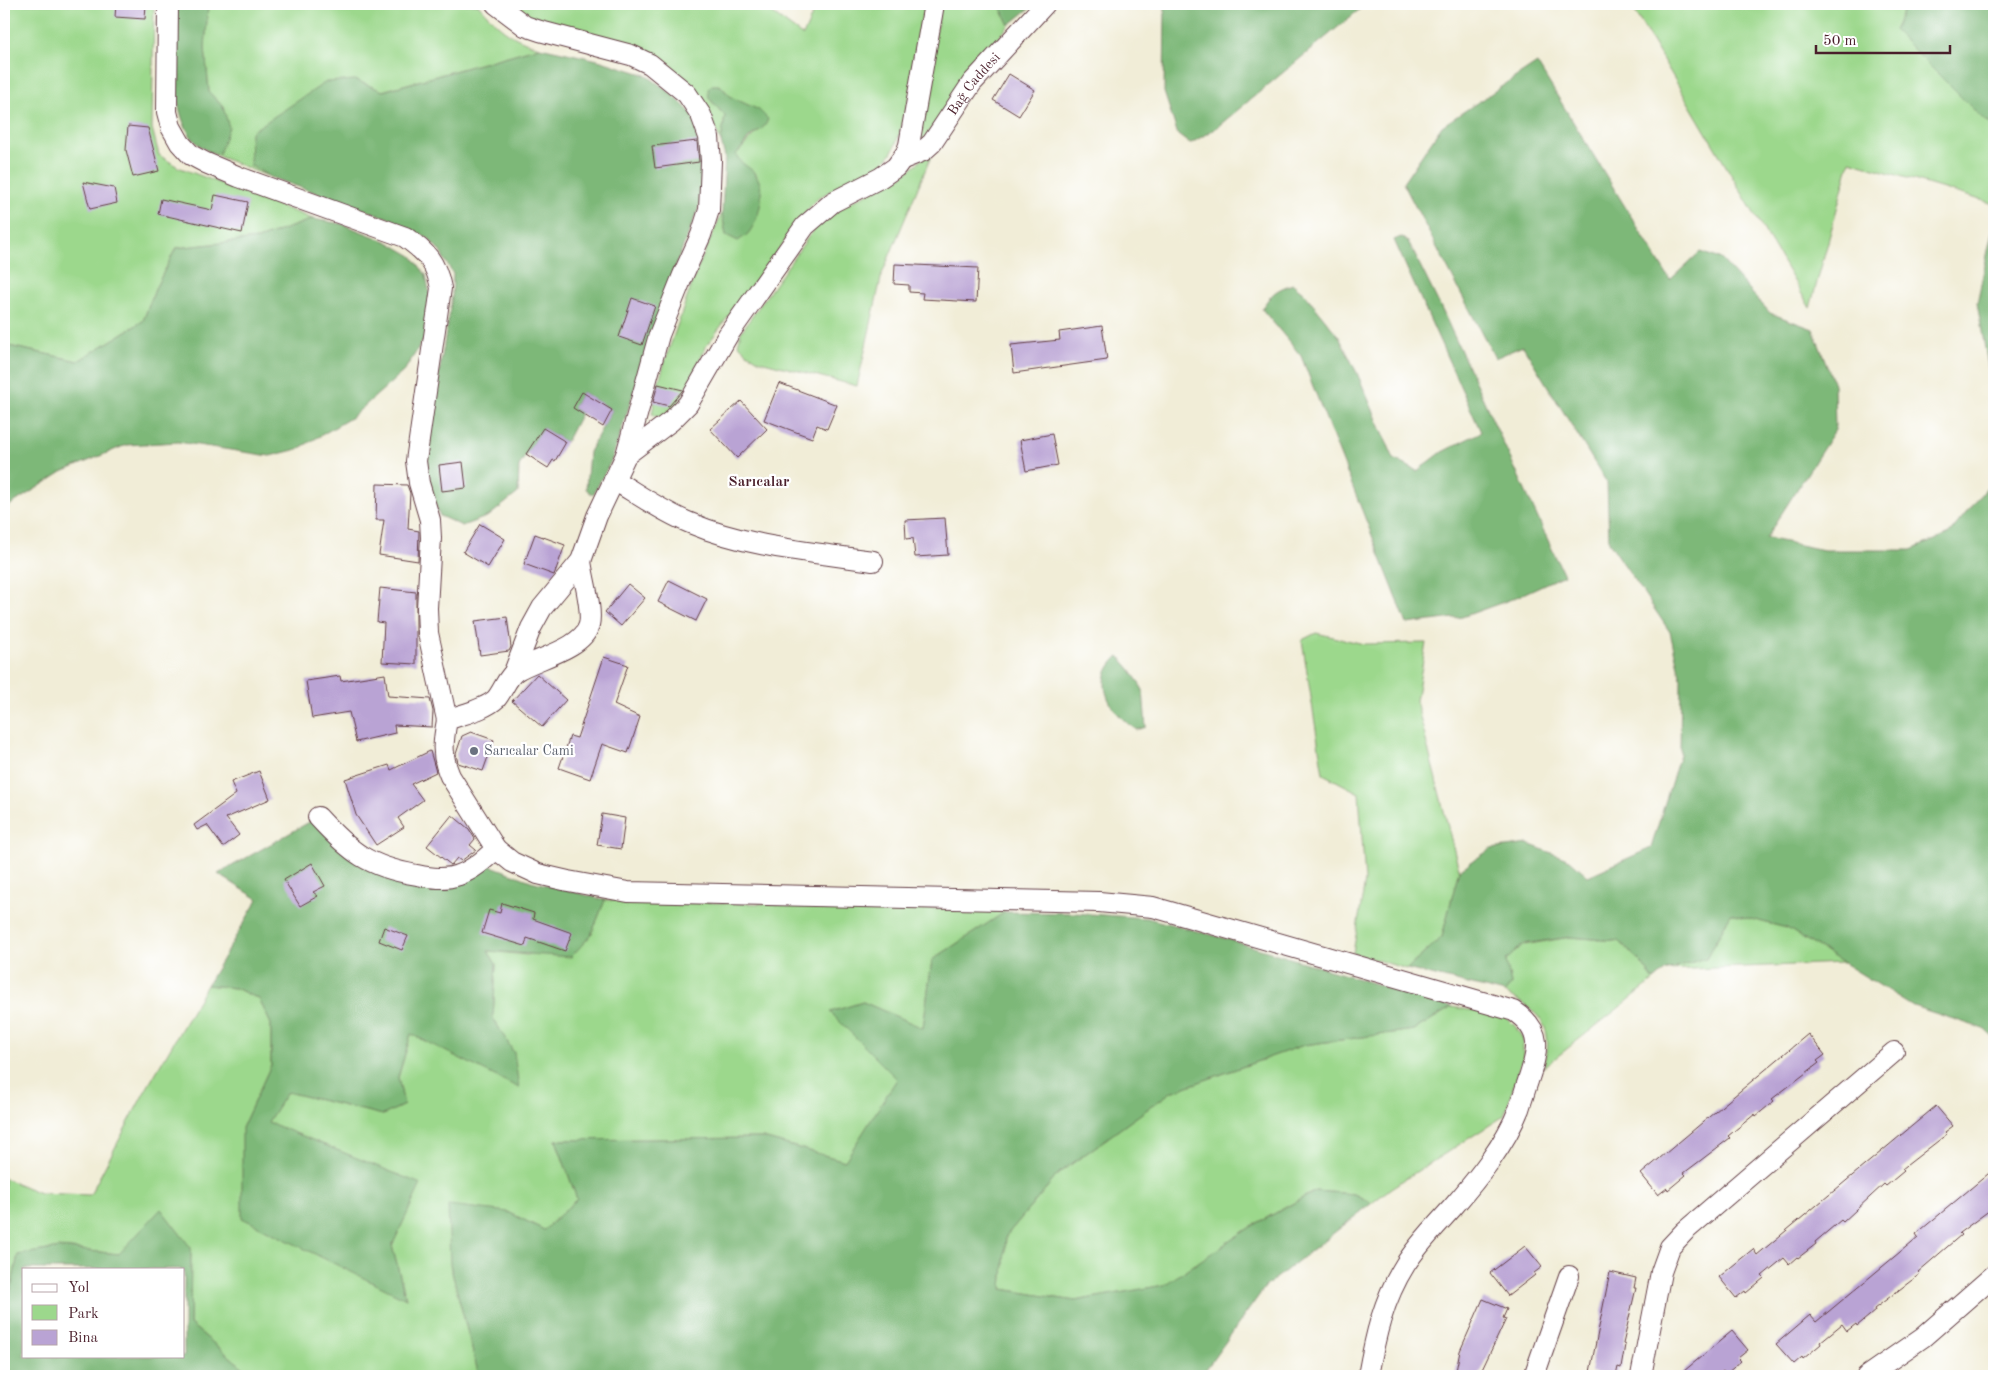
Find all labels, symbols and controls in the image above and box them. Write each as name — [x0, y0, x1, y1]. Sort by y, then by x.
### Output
scale bar — [1816, 22, 1949, 54]
text: 50 m — [1823, 34, 1857, 49]
street label: Bağ Caddesi — [945, 50, 1003, 118]
district label: Sarıcalar — [728, 475, 790, 490]
place label: Sarıcalar Cami — [484, 744, 574, 758]
marker: Sarıcalar Cami — [468, 745, 480, 757]
legend — [22, 1268, 185, 1358]
text: Yol — [68, 1281, 89, 1296]
text: Park — [68, 1307, 99, 1322]
text: Bina — [68, 1331, 99, 1346]

